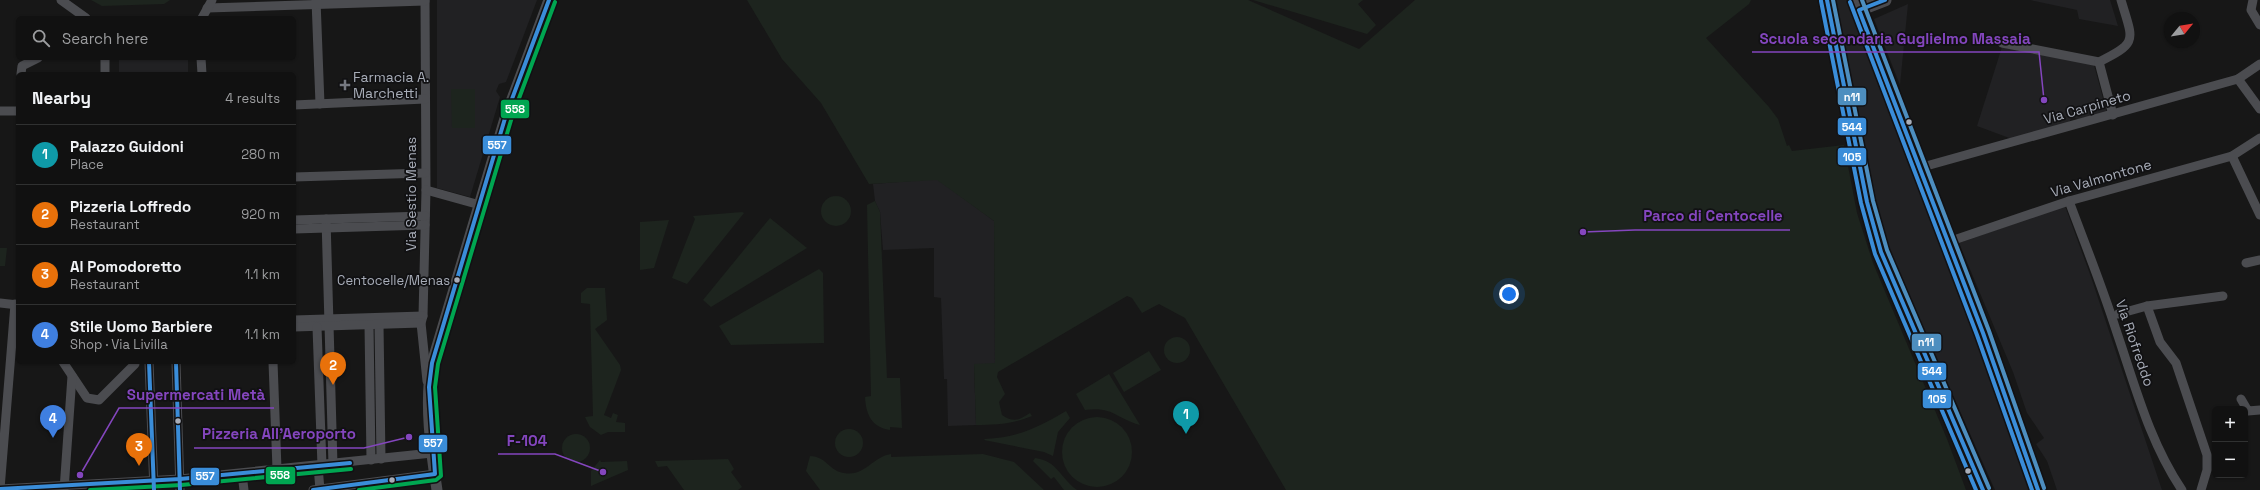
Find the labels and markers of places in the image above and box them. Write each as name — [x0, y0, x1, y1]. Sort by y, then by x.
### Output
callout: Scuola secondaria Guglielmo Massaia — [1752, 25, 2039, 52]
place label: Farmacia A. Marchetti — [353, 68, 429, 102]
marker: Farmacia A. Marchetti — [340, 80, 350, 90]
unlabelled marker — [1904, 117, 1914, 127]
callout: Parco di Centocelle — [1635, 203, 1790, 230]
place label: Centocelle/Menas — [337, 272, 450, 289]
marker: Centocelle/Menas — [452, 275, 462, 285]
pin: 2 — [320, 352, 346, 385]
callout: Supermercati Metà — [119, 381, 274, 408]
pin: 1 — [1173, 401, 1199, 434]
pin: 4 — [40, 405, 66, 438]
unlabelled marker — [173, 416, 183, 426]
callout: Pizzeria All'Aeroporto — [194, 421, 364, 448]
callout: F-104 — [498, 427, 555, 454]
pin: 3 — [126, 433, 152, 466]
unlabelled marker — [1963, 466, 1973, 476]
unlabelled marker — [387, 475, 397, 485]

